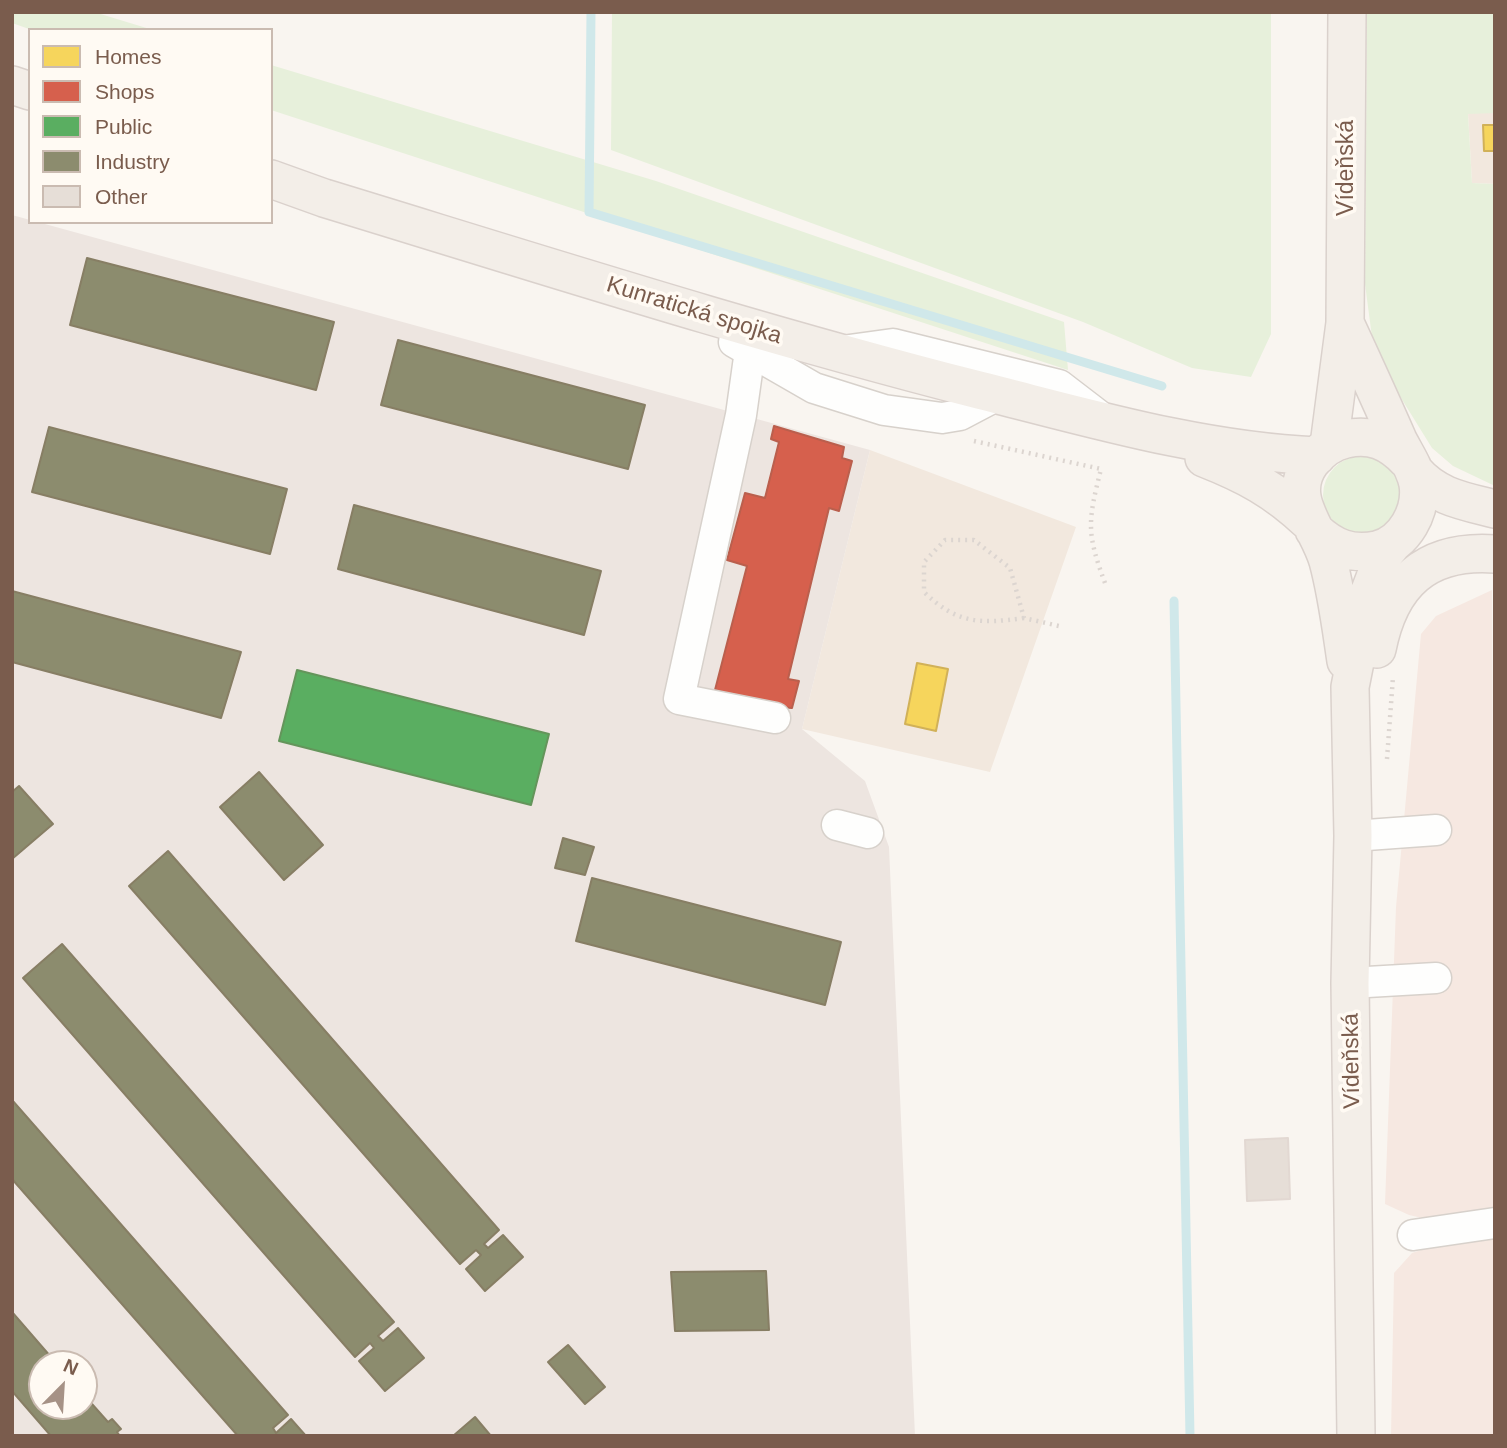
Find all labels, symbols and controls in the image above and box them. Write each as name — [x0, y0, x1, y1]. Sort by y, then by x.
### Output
legend — [28, 28, 273, 224]
text: Homes — [95, 45, 162, 68]
text: Shops — [95, 80, 155, 103]
text: Public — [95, 115, 152, 138]
street label: Vídeňská — [1333, 120, 1361, 216]
text: Industry — [95, 150, 170, 173]
text: Other — [95, 185, 148, 208]
street label: Kunratická spojka — [603, 271, 785, 351]
street label: Vídeňská — [1337, 1013, 1367, 1109]
north arrow — [28, 1350, 98, 1420]
text: N — [60, 1355, 81, 1380]

